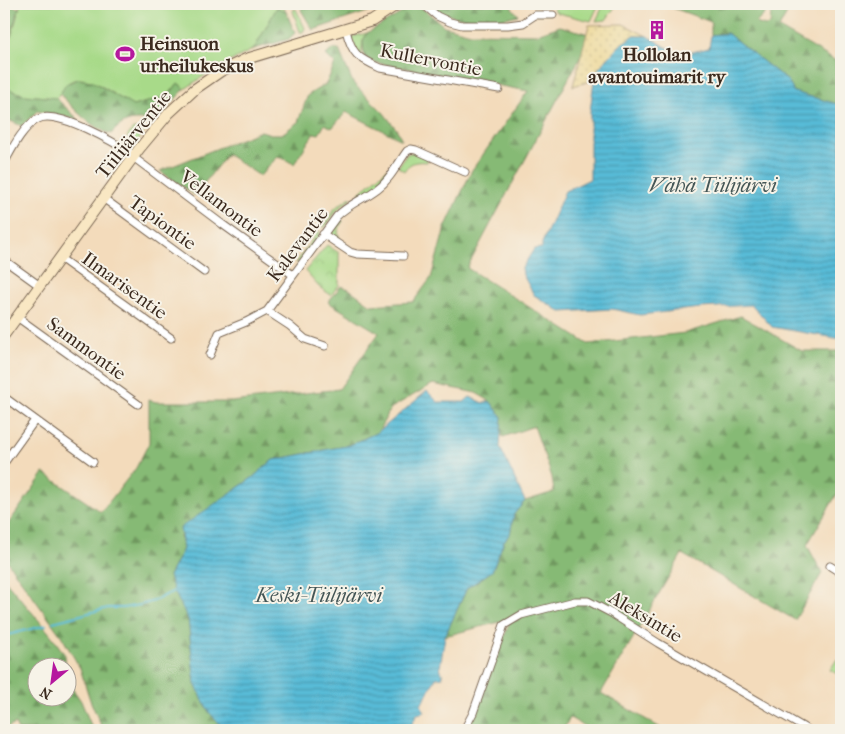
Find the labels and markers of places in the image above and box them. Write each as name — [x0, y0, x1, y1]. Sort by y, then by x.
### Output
building icon: Hollolan avantouimarit ry — [646, 19, 668, 41]
place label: Heinsuon urheilukeskus — [139, 33, 254, 77]
sports icon: Heinsuon urheilukeskus — [114, 43, 136, 65]
place label: Hollolan avantouimarit ry — [588, 44, 727, 88]

